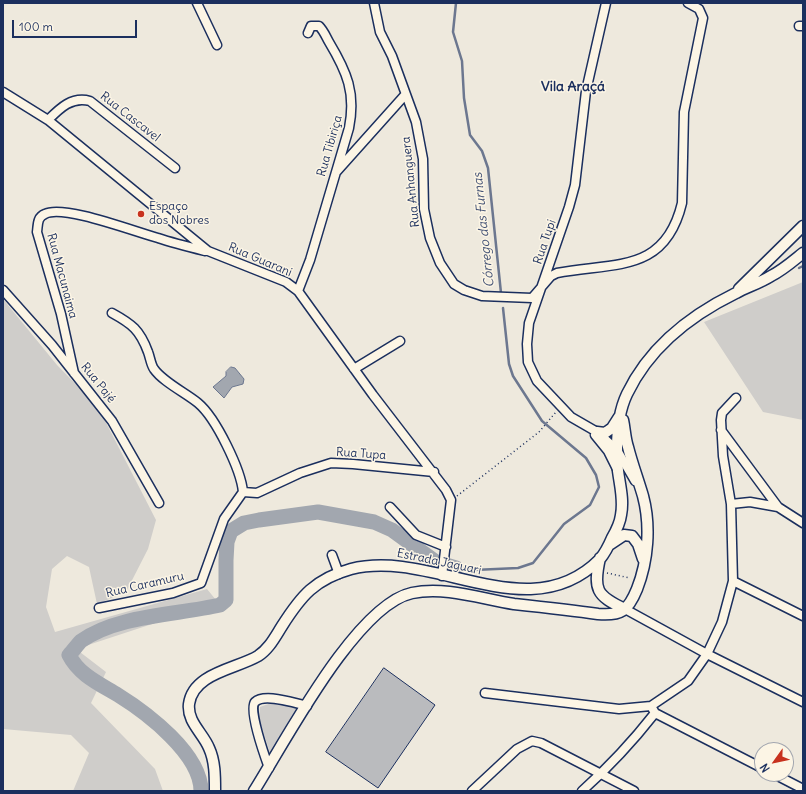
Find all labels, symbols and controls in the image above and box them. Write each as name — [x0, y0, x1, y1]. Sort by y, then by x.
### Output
scale bar — [14, 12, 139, 38]
text: 100 m — [19, 19, 53, 34]
district label: Vila Araçá — [541, 79, 605, 95]
street label: Rua Cascavel — [97, 89, 163, 145]
street label: Rua Tibiriça — [314, 114, 346, 178]
street label: Rua Anhanguera — [399, 136, 423, 228]
water label: Córrego das Furnas — [470, 172, 498, 288]
place label: Espaço dos Nobres — [149, 200, 209, 228]
marker: Espaço dos Nobres — [136, 209, 146, 219]
street label: Rua Tupi — [531, 218, 559, 266]
street label: Rua Macunaima — [44, 232, 80, 320]
street label: Rua Guarani — [226, 240, 294, 280]
street label: Rua Pajé — [78, 360, 118, 406]
street label: Rua Tupa — [335, 445, 387, 463]
street label: Estrada Jaguari — [396, 546, 482, 578]
street label: Rua Caramuru — [104, 569, 186, 601]
north arrow — [754, 742, 794, 782]
text: N — [757, 761, 773, 775]

